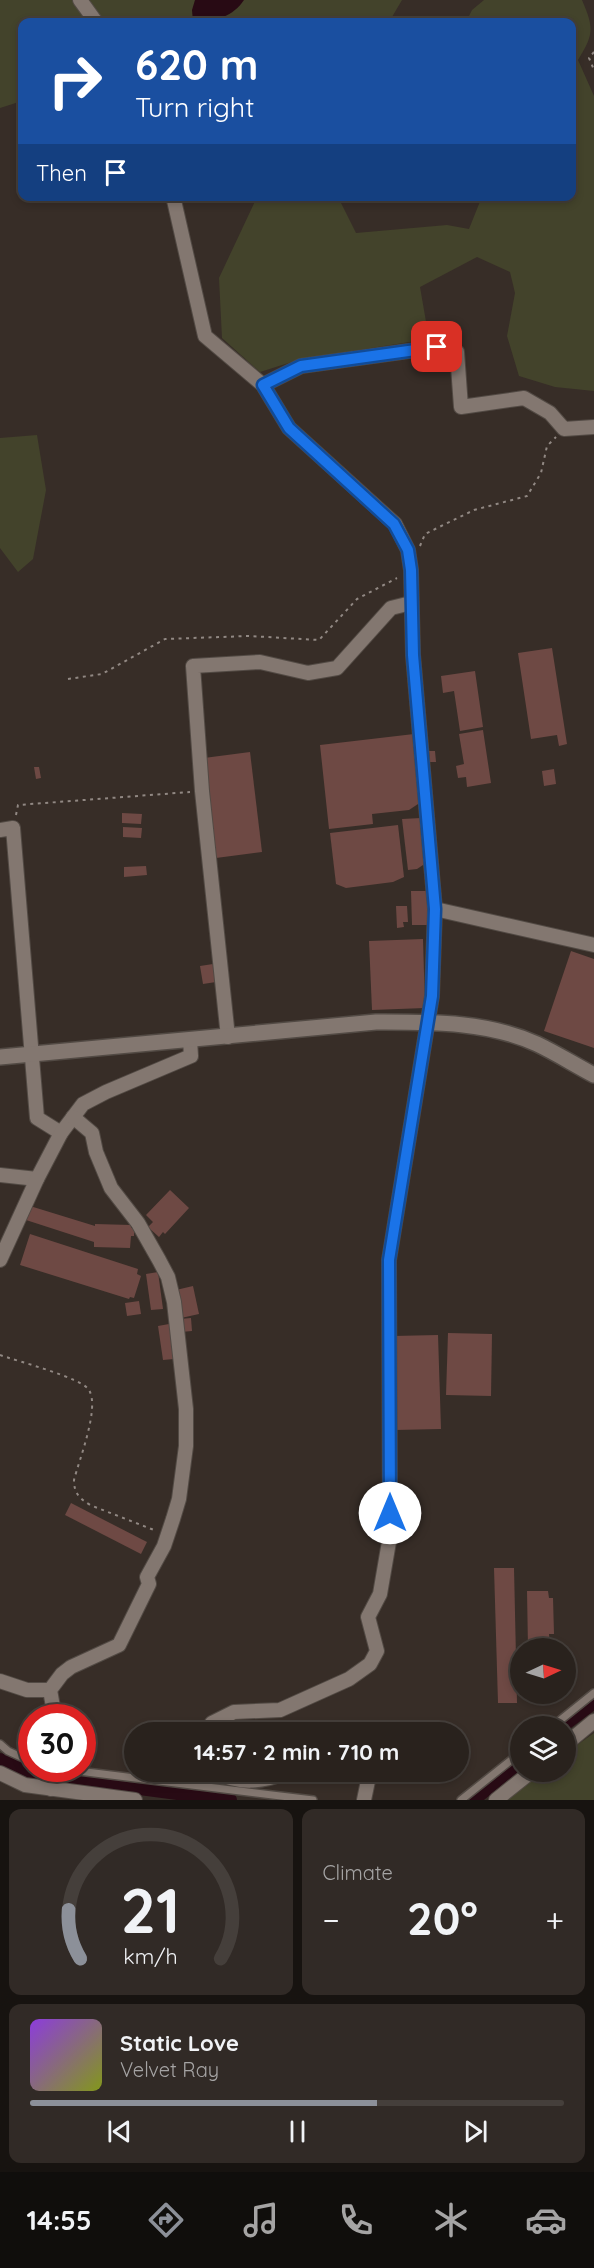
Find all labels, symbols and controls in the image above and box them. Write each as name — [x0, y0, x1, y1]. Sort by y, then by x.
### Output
text: 620 m — [135, 38, 258, 91]
icon: right — [36, 42, 114, 120]
text: Turn right — [135, 90, 254, 124]
icon: arrive — [99, 156, 132, 189]
text: Then — [36, 159, 87, 187]
pin — [411, 321, 462, 372]
icon: arrive — [420, 330, 453, 363]
position arrow — [358, 1481, 422, 1545]
north arrow — [510, 1638, 576, 1704]
map controls — [510, 1638, 576, 1782]
speed limit sign: 30 — [18, 1704, 96, 1782]
button: layers — [510, 1716, 576, 1782]
text: 14:57 · 2 min · 710 m — [194, 1738, 399, 1766]
text: Climate — [323, 1860, 393, 1885]
text: 21 — [121, 1871, 181, 1949]
text: 20° — [407, 1890, 478, 1946]
text: − — [323, 1899, 340, 1940]
text: + — [545, 1899, 564, 1940]
text: km/h — [124, 1943, 178, 1969]
text: Static Love — [120, 2029, 239, 2057]
text: Velvet Ray — [120, 2057, 219, 2082]
icon: previous — [103, 2115, 136, 2148]
icon: pause — [281, 2115, 314, 2148]
icon: next — [459, 2115, 492, 2148]
icon: directions — [145, 2199, 187, 2241]
icon: music — [240, 2199, 282, 2241]
icon: phone — [335, 2199, 377, 2241]
icon: climate — [430, 2199, 472, 2241]
icon: car — [525, 2199, 567, 2241]
text: 14:55 — [27, 2203, 91, 2237]

